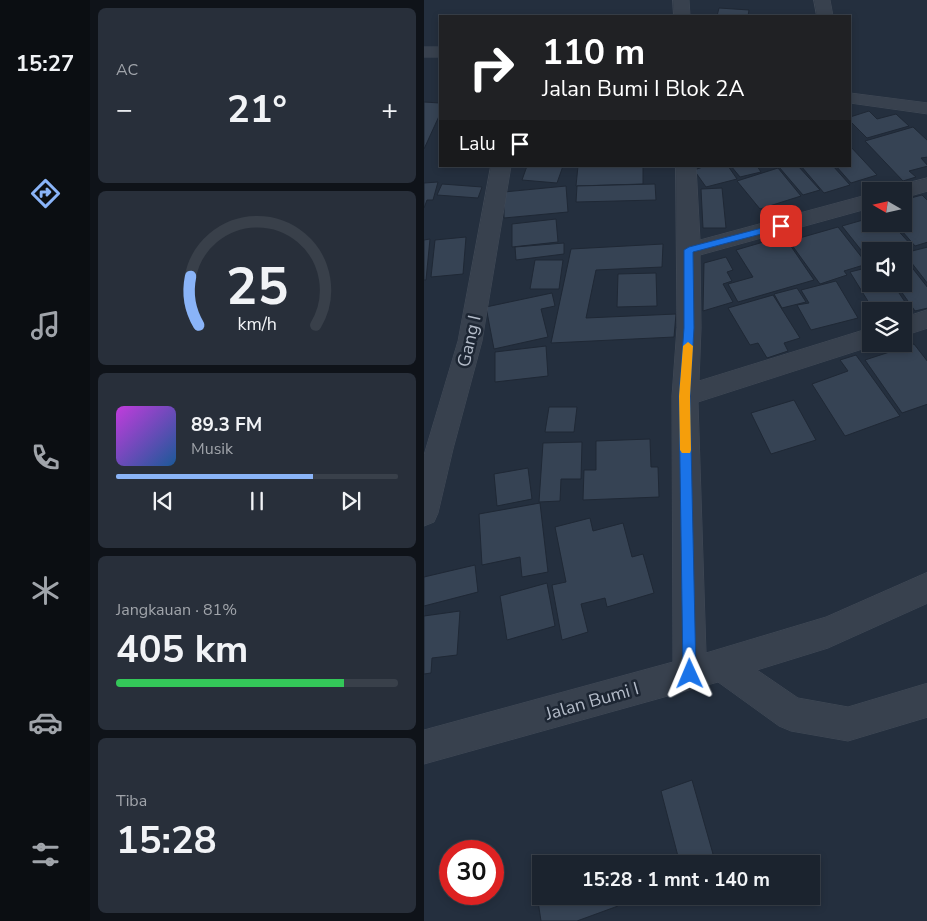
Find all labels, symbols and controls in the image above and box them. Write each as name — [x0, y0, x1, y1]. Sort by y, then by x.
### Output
text: 110 m — [542, 29, 645, 76]
icon: right — [459, 35, 524, 100]
text: 15:27 — [16, 49, 74, 79]
text: AC — [116, 59, 138, 81]
text: Jalan Bumi I Blok 2A — [542, 74, 745, 104]
text: 21° — [227, 84, 287, 135]
text: − — [116, 91, 133, 129]
text: + — [381, 91, 398, 129]
icon: arrive — [506, 130, 534, 158]
text: Lalu — [459, 131, 496, 157]
icon: directions — [28, 176, 63, 211]
north arrow — [862, 182, 912, 232]
map controls — [862, 182, 912, 352]
pin — [760, 205, 802, 247]
icon: arrive — [767, 212, 795, 240]
button: sound — [862, 242, 912, 292]
text: 25 — [226, 251, 288, 322]
button: layers — [862, 302, 912, 352]
icon: music — [28, 308, 63, 343]
text: km/h — [237, 312, 277, 336]
street label: Gang I — [451, 313, 487, 369]
text: 89.3 FM — [191, 412, 262, 438]
text: Musik — [191, 438, 233, 460]
icon: phone — [28, 440, 63, 475]
icon: previous — [149, 487, 177, 515]
icon: pause — [243, 487, 271, 515]
icon: next — [337, 487, 365, 515]
icon: climate — [28, 573, 63, 608]
text: Jangkauan · 81% — [116, 599, 237, 621]
text: 405 km — [116, 624, 248, 675]
position arrow — [663, 647, 715, 699]
street label: Jalan Bumi I — [542, 676, 642, 726]
icon: car — [28, 705, 63, 740]
text: Tiba — [116, 790, 147, 812]
text: 15:28 — [116, 815, 217, 866]
icon: filters — [28, 837, 63, 872]
speed limit sign: 30 — [439, 840, 504, 905]
text: 15:28 · 1 mnt · 140 m — [582, 867, 770, 893]

